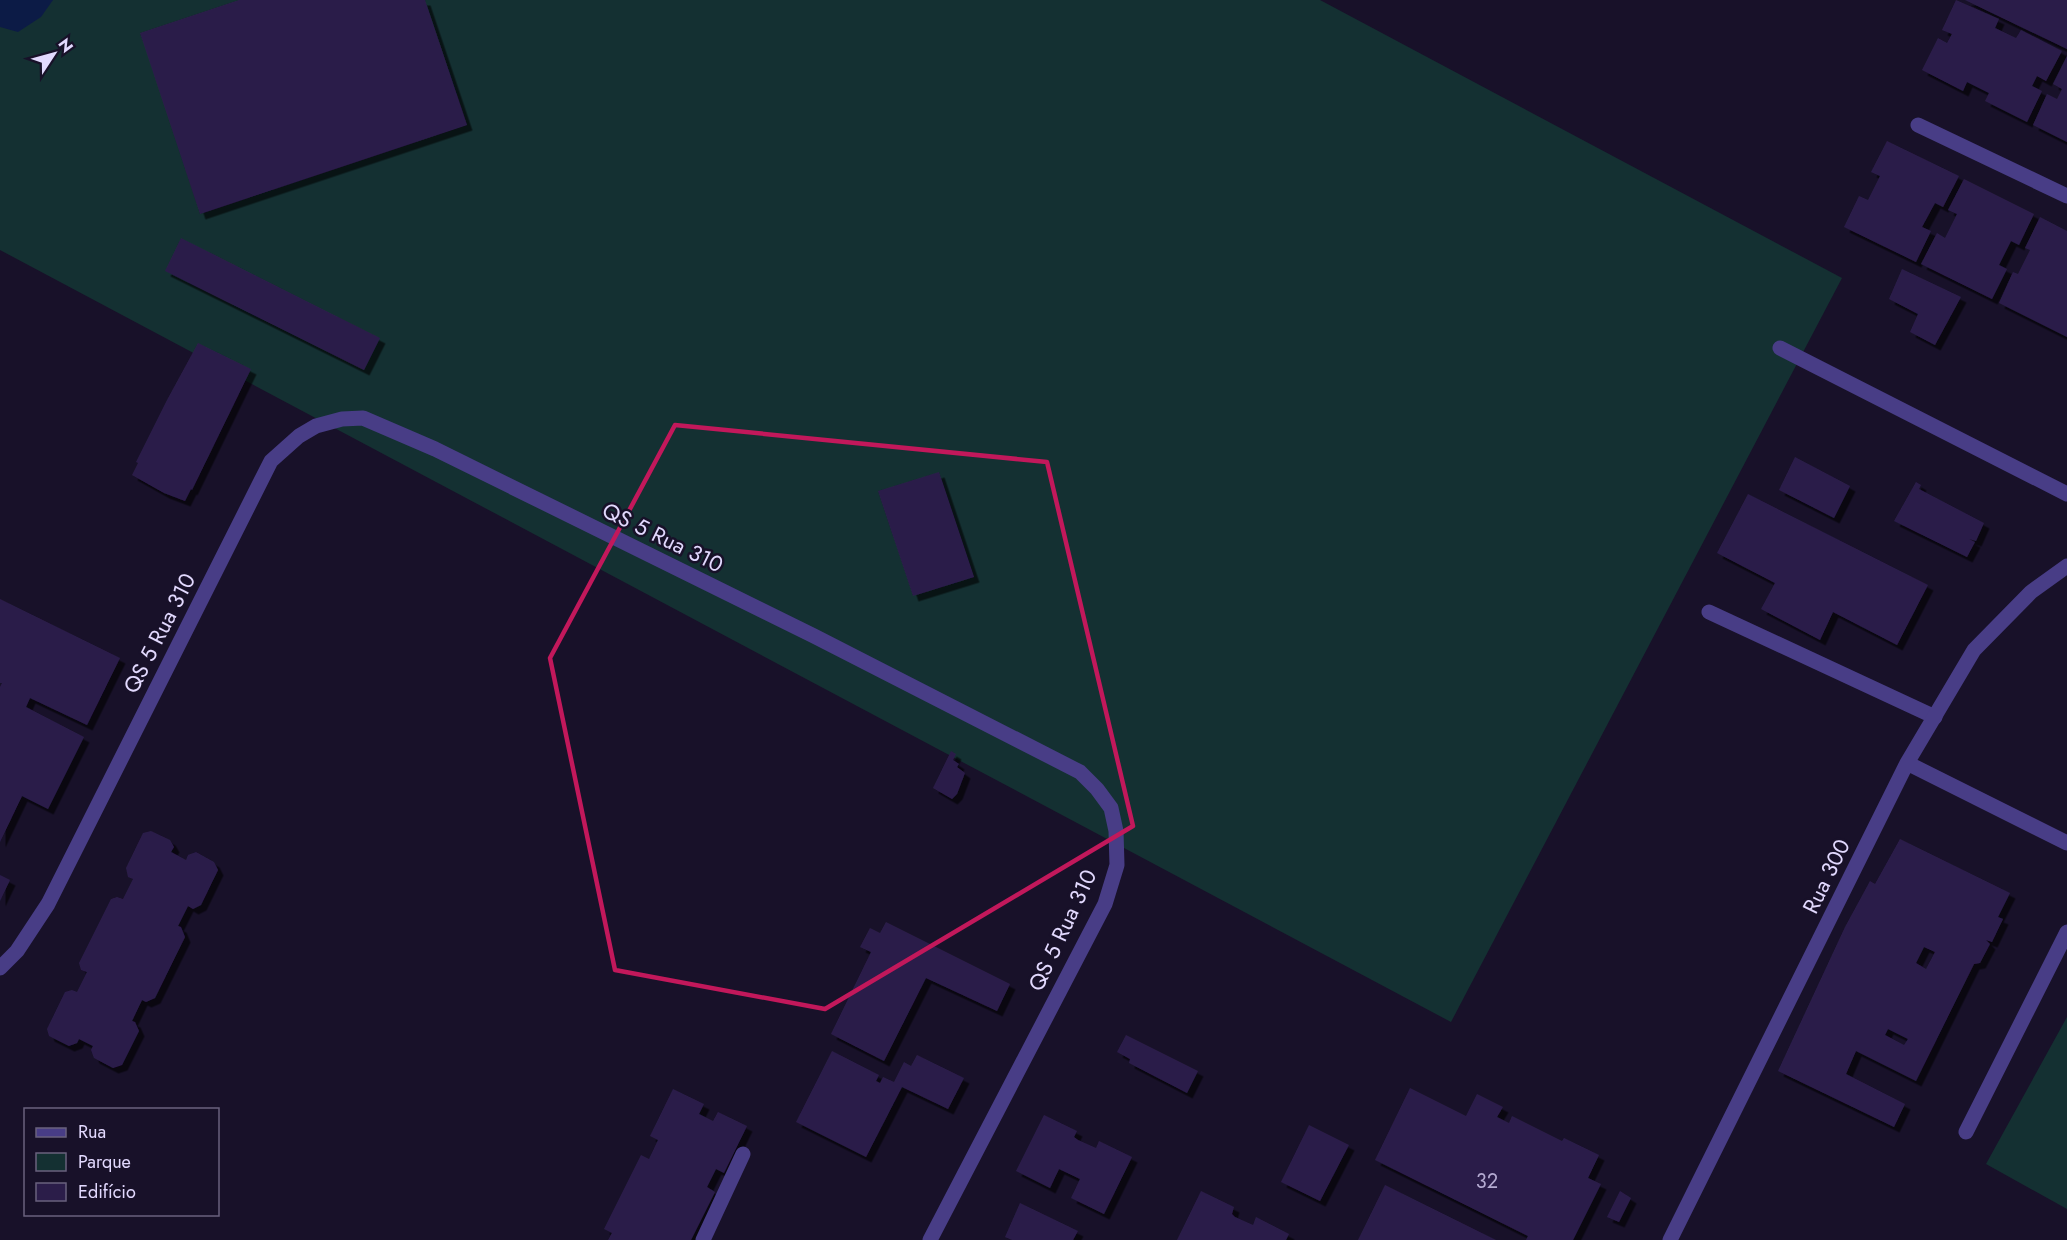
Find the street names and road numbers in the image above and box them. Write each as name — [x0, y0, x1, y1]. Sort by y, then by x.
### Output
street label: QS 5 Rua 310 — [597, 494, 729, 580]
street label: QS 5 Rua 310 — [115, 567, 203, 699]
street label: Rua 300 — [1794, 833, 1858, 919]
street label: QS 5 Rua 310 — [1020, 864, 1104, 996]

